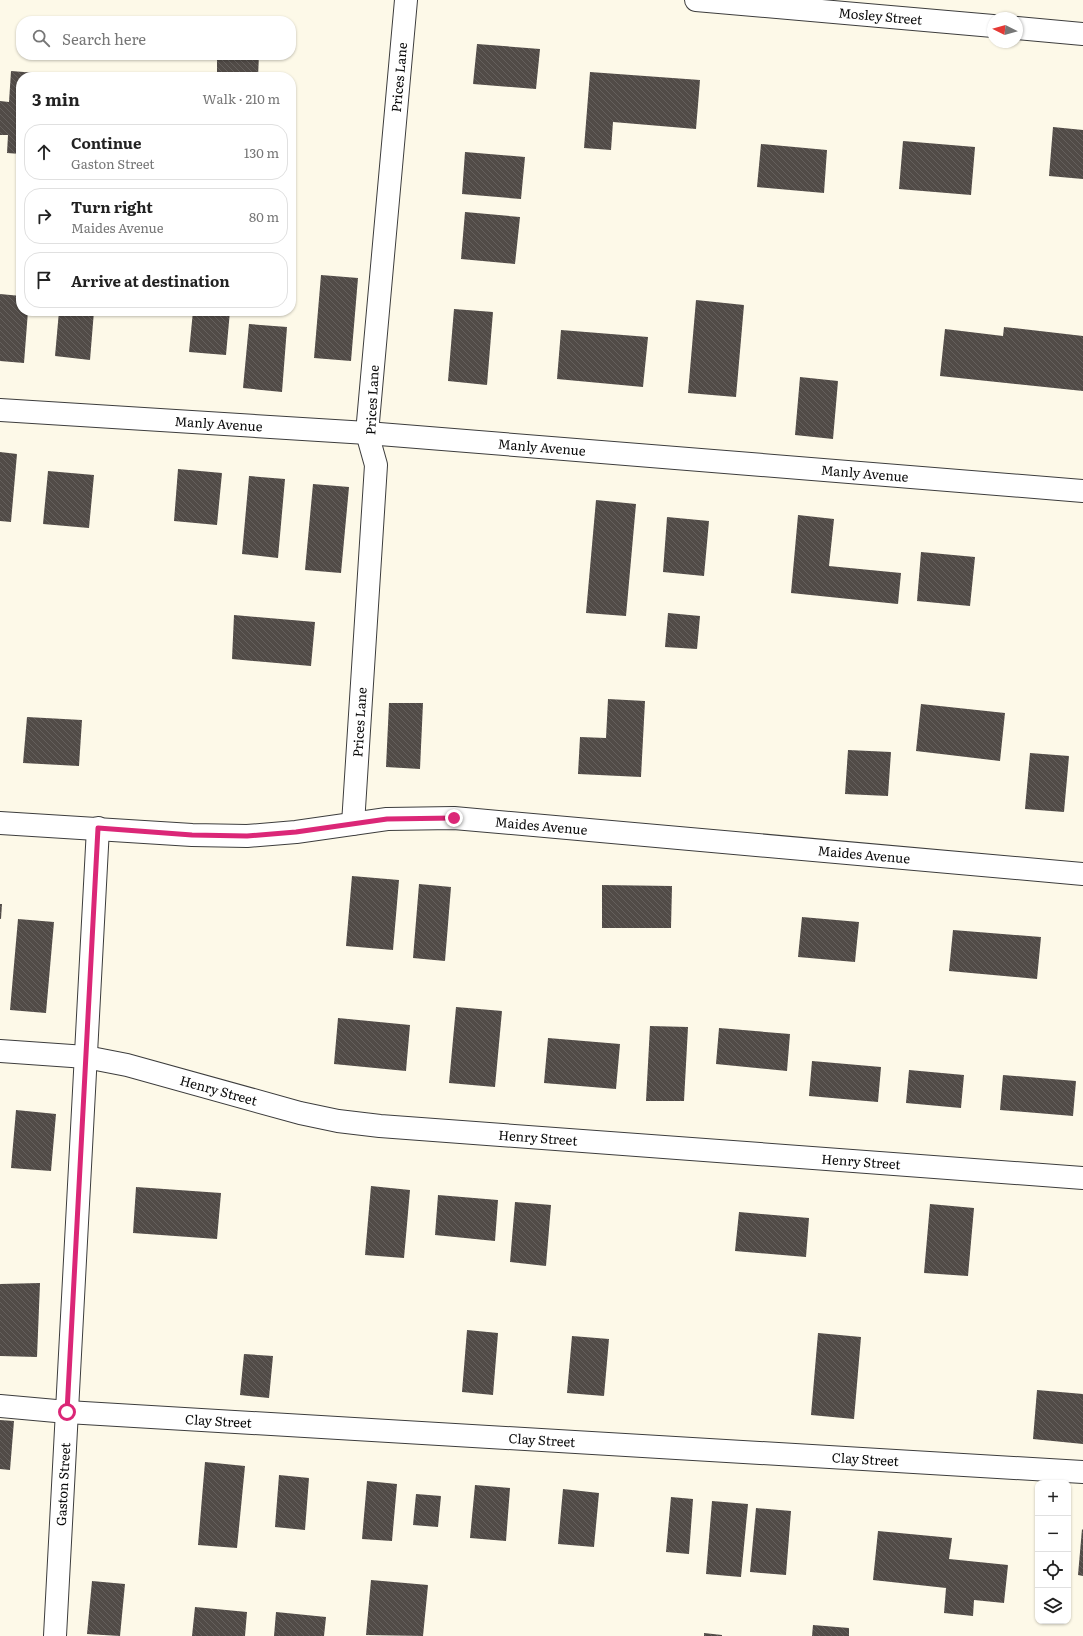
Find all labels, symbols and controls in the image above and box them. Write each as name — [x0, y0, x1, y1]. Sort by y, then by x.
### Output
street label: Mosley Street — [838, 2, 924, 29]
north arrow — [987, 12, 1023, 48]
search box — [16, 16, 296, 60]
icon: search — [30, 27, 52, 49]
text: Search here — [62, 27, 146, 50]
street label: Prices Lane — [386, 41, 411, 113]
text: 3 min — [32, 86, 80, 111]
text: Walk · 210 m — [203, 89, 280, 108]
text: Continue — [71, 131, 141, 154]
icon: ahead — [33, 141, 55, 163]
text: 130 m — [244, 143, 279, 162]
text: Gaston Street — [71, 154, 154, 173]
text: Turn right — [71, 195, 153, 218]
icon: right — [33, 205, 55, 227]
text: 80 m — [249, 207, 279, 226]
text: Maides Avenue — [71, 218, 164, 237]
icon: arrive — [33, 269, 55, 291]
text: Arrive at destination — [71, 269, 230, 292]
street label: Prices Lane — [360, 364, 383, 436]
street label: Manly Avenue — [174, 411, 263, 435]
street label: Manly Avenue — [497, 434, 587, 460]
street label: Manly Avenue — [820, 460, 910, 486]
street label: Prices Lane — [347, 686, 371, 758]
route end — [445, 809, 463, 827]
street label: Maides Avenue — [494, 812, 588, 839]
street label: Maides Avenue — [817, 840, 911, 868]
street label: Henry Street — [178, 1070, 260, 1110]
street label: Henry Street — [498, 1125, 579, 1150]
street label: Henry Street — [821, 1149, 902, 1174]
route start — [58, 1403, 76, 1421]
street label: Clay Street — [185, 1409, 253, 1432]
street label: Clay Street — [508, 1428, 577, 1451]
street label: Gaston Street — [51, 1441, 74, 1526]
street label: Clay Street — [831, 1447, 900, 1470]
map controls — [1035, 1480, 1071, 1624]
button: + — [1035, 1480, 1071, 1516]
button: − — [1035, 1516, 1071, 1552]
button: locate — [1035, 1552, 1071, 1588]
button: layers — [1035, 1588, 1071, 1624]

